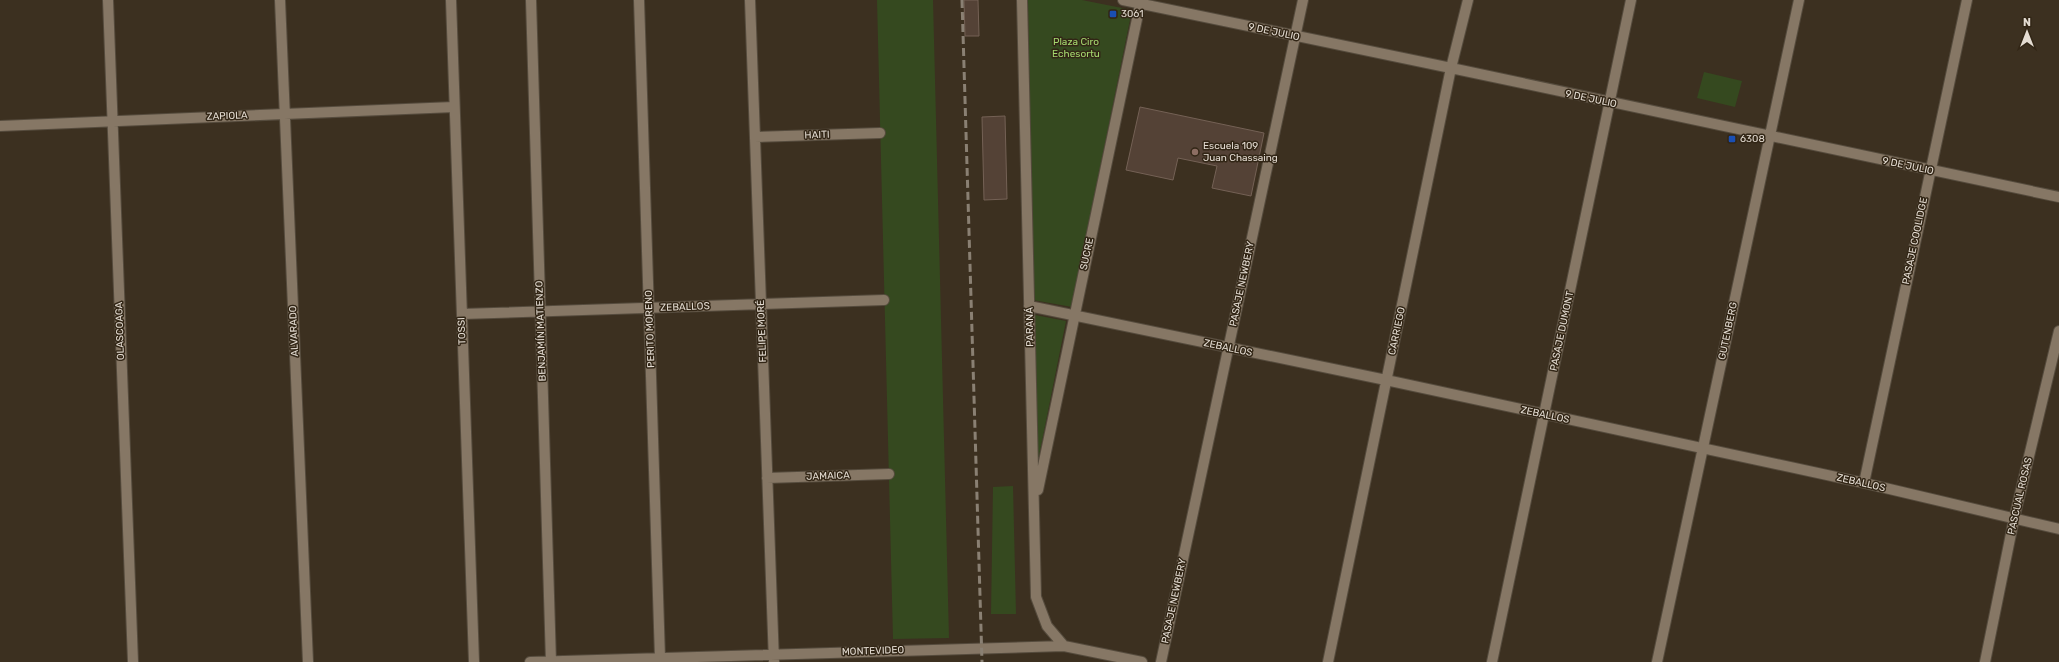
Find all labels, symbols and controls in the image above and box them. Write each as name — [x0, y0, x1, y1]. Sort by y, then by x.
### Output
place label: 3061 — [1121, 8, 1143, 20]
marker: 3061 — [1108, 9, 1118, 19]
north arrow — [2007, 12, 2047, 52]
text: N — [2023, 16, 2031, 29]
street label: 9 DE JULIO — [1247, 21, 1301, 43]
park label: Plaza Ciro Echesortu — [1052, 36, 1100, 60]
street label: 9 DE JULIO — [1564, 88, 1618, 110]
street label: ZAPIOLA — [206, 109, 248, 123]
street label: HAITI — [804, 129, 830, 141]
place label: 6308 — [1740, 133, 1765, 145]
marker: 6308 — [1727, 134, 1737, 144]
place label: Escuela 109 Juan Chassaing — [1203, 140, 1278, 164]
marker: Escuela 109 Juan Chassaing — [1190, 147, 1200, 157]
street label: 9 DE JULIO — [1881, 155, 1935, 177]
street label: PASAJE COOLIDGE — [1900, 196, 1930, 286]
street label: SUCRE — [1078, 237, 1096, 271]
street label: PASAJE NEWBERY — [1227, 240, 1257, 328]
street label: BENJAMÍN MATIENZO — [533, 280, 549, 382]
street label: PERITO MORENO — [643, 290, 657, 368]
street label: PASAJE DUMONT — [1548, 290, 1576, 372]
street label: ZEBALLOS — [660, 300, 710, 314]
street label: FELIPE MORÉ — [755, 300, 769, 362]
street label: OLASCOAGA — [113, 301, 127, 360]
street label: GUTENBERG — [1716, 301, 1740, 361]
street label: ALVARADO — [287, 305, 301, 357]
street label: CARRIEGO — [1386, 306, 1408, 356]
street label: PARANÁ — [1024, 307, 1036, 347]
street label: TOSSI — [456, 317, 468, 345]
street label: ZEBALLOS — [1203, 337, 1253, 359]
street label: ZEBALLOS — [1520, 404, 1570, 426]
street label: PASCUAL ROSAS — [2005, 456, 2035, 536]
street label: JAMAICA — [806, 469, 850, 483]
street label: ZEBALLOS — [1836, 472, 1886, 494]
street label: PASAJE NEWBERY — [1159, 557, 1189, 645]
street label: MONTEVIDEO — [842, 644, 905, 658]

